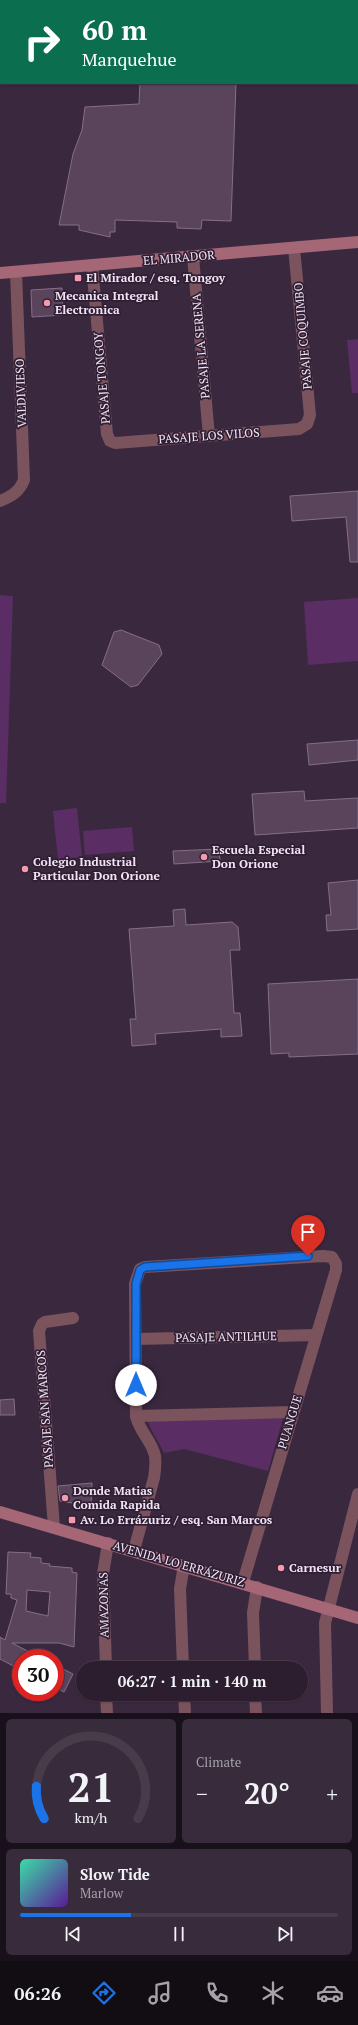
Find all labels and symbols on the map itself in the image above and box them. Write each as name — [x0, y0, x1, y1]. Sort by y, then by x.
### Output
street label: EL MIRADOR — [142, 247, 216, 268]
place label: El Mirador / esq. Tongoy — [86, 270, 226, 285]
marker: El Mirador / esq. Tongoy — [73, 273, 83, 283]
street label: PASAJE COQUIMBO — [290, 282, 315, 390]
place label: Mecanica Integral Electronica — [55, 288, 159, 317]
street label: PASAJE LA SERENA — [188, 292, 213, 399]
marker: Mecanica Integral Electronica — [42, 298, 52, 308]
street label: PASAJE TONGOY — [90, 331, 113, 425]
street label: VALDIVIESO — [12, 358, 29, 428]
street label: PASAJE LOS VILOS — [158, 424, 260, 447]
place label: Escuela Especial Don Orione — [212, 842, 305, 871]
marker: Escuela Especial Don Orione — [199, 852, 209, 862]
place label: Colegio Industrial Particular Don Orione — [33, 854, 161, 883]
marker: Colegio Industrial Particular Don Orione — [20, 864, 30, 874]
pin — [291, 1215, 325, 1256]
street label: PASAJE ANTILHUE — [175, 1328, 277, 1345]
street label: PASAJE SAN MARCOS — [33, 1350, 56, 1468]
position arrow — [115, 1364, 157, 1406]
street label: PUANGUE — [274, 1393, 305, 1451]
place label: Donde Matias Comida Rapida — [73, 1483, 160, 1512]
marker: Donde Matias Comida Rapida — [60, 1493, 70, 1503]
place label: Av. Lo Errázuriz / esq. San Marcos — [80, 1512, 273, 1527]
marker: Av. Lo Errázuriz / esq. San Marcos — [67, 1515, 77, 1525]
street label: AVENIDA LO ERRÁZURIZ — [111, 1537, 247, 1590]
place label: Carnesur — [289, 1560, 342, 1575]
marker: Carnesur — [276, 1563, 286, 1573]
street label: AMAZONAS — [95, 1572, 112, 1638]
speed limit sign: 30 — [12, 1649, 64, 1701]

